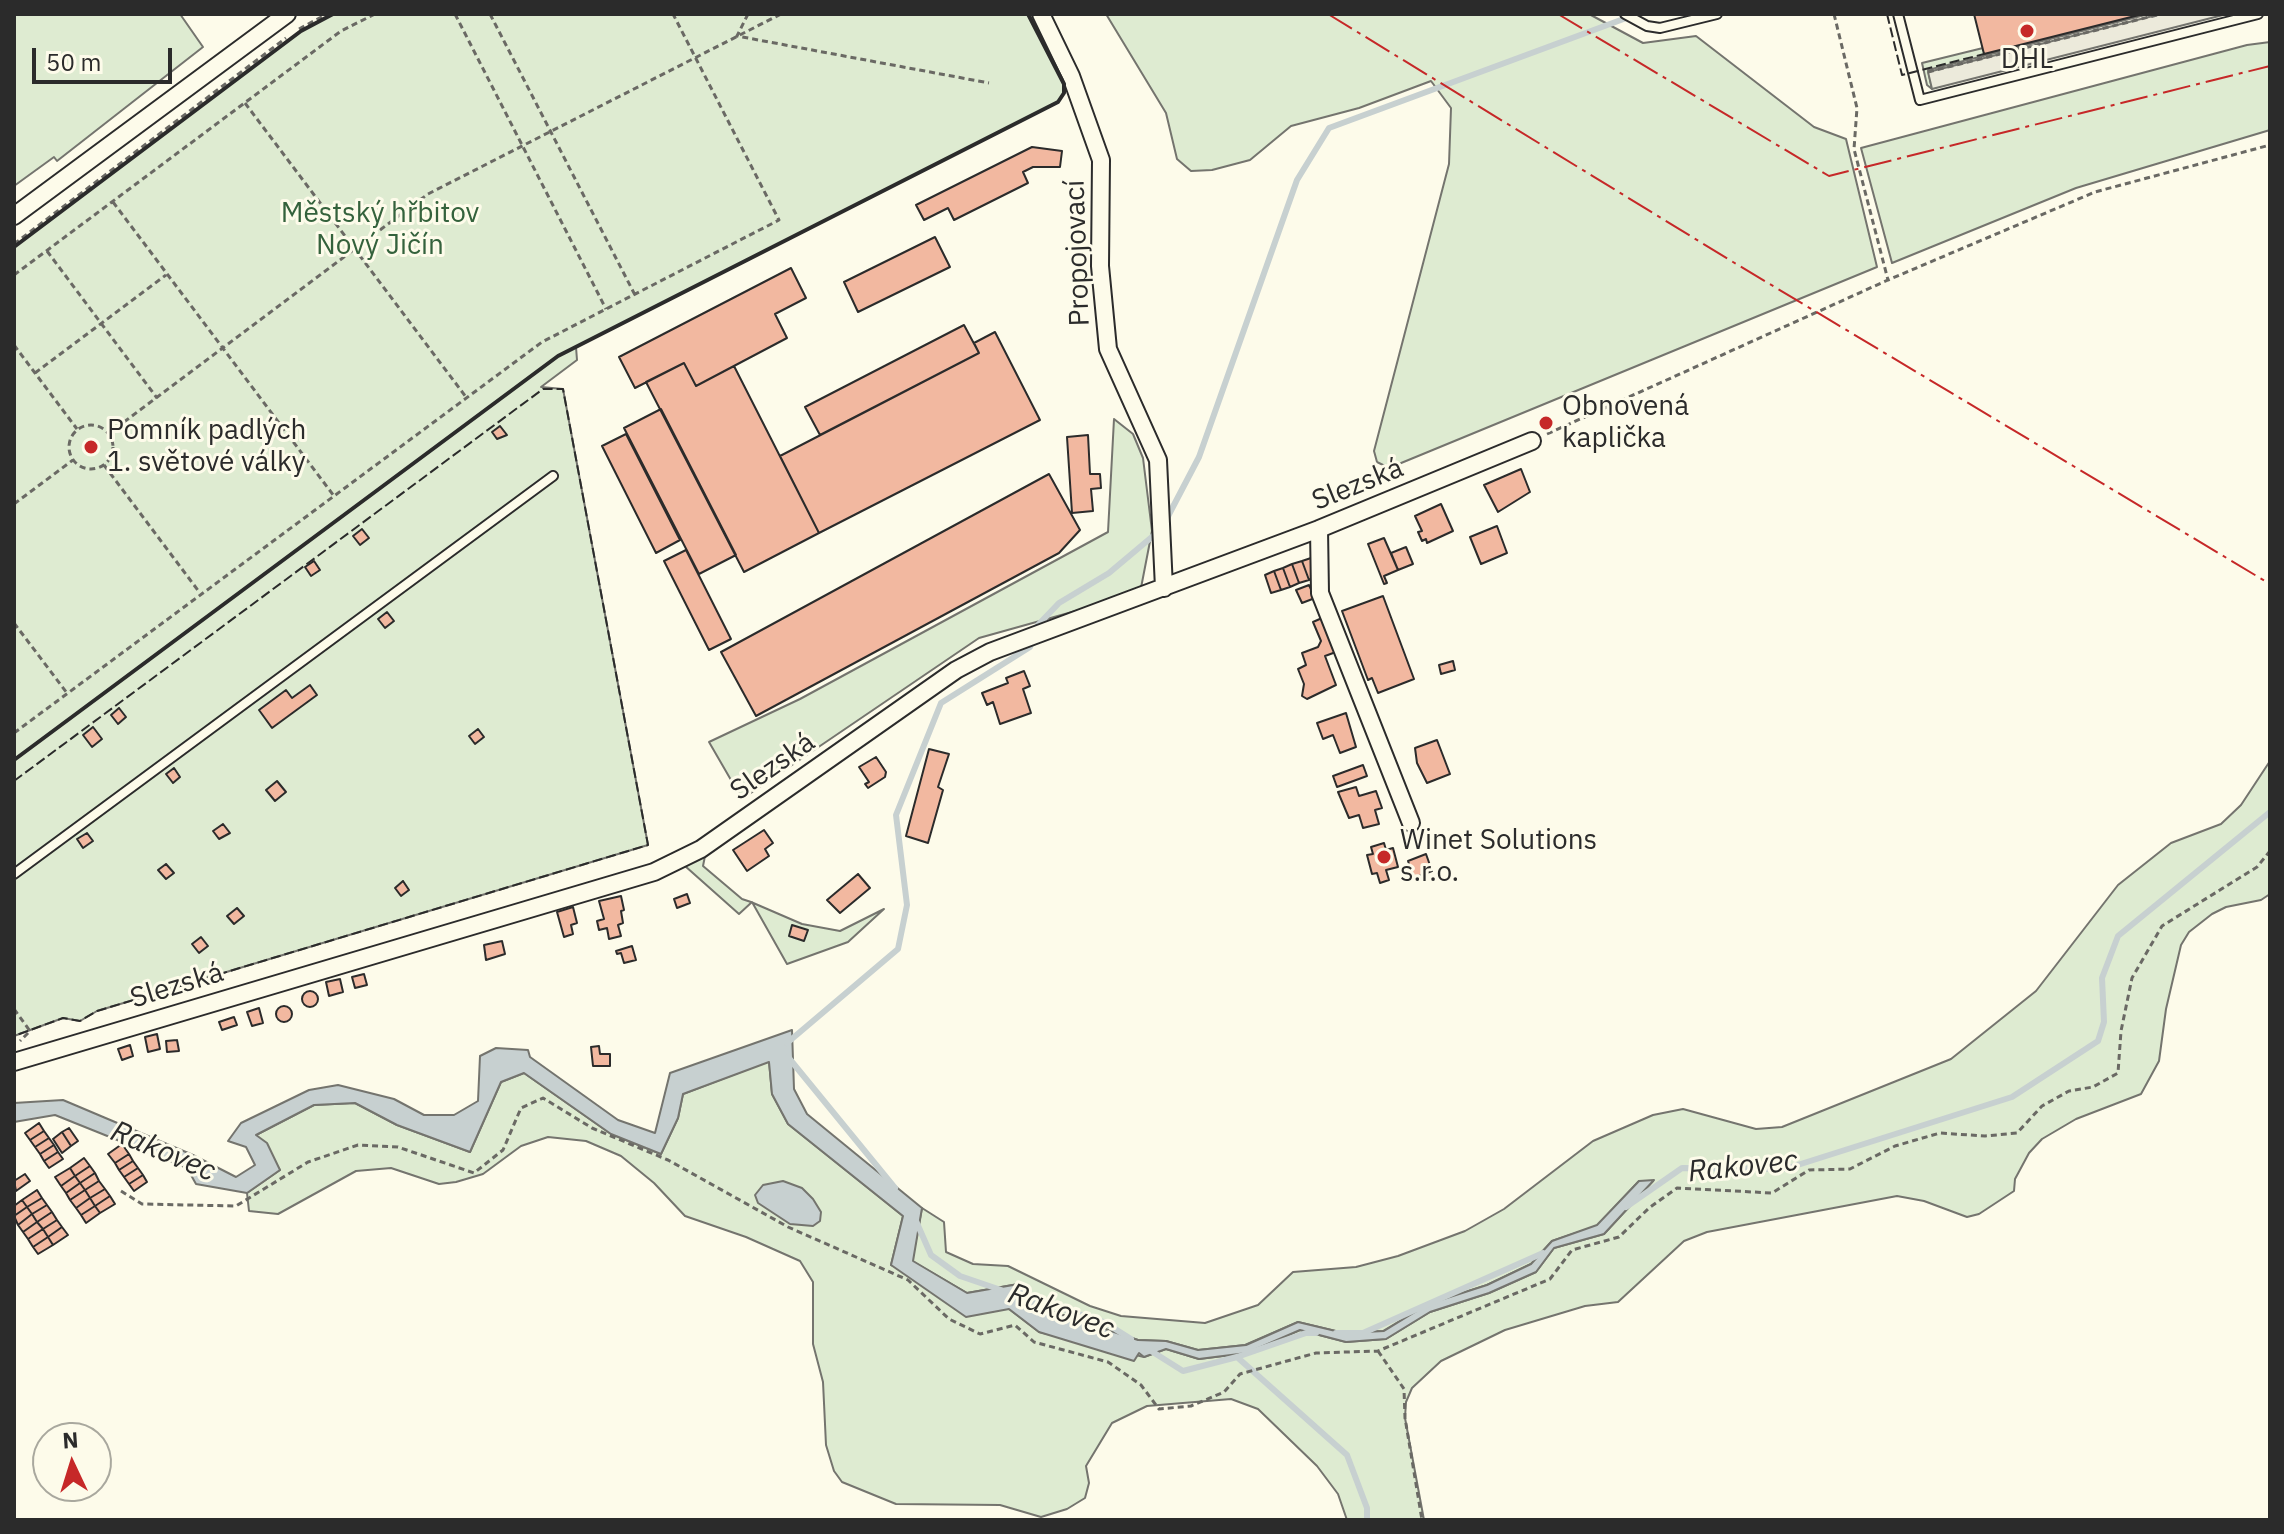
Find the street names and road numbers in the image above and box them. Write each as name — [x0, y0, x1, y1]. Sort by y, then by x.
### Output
street label: Propojovací — [1059, 179, 1097, 327]
street label: Slezská — [1308, 452, 1408, 518]
street label: Slezská — [724, 726, 822, 808]
street label: Slezská — [127, 956, 227, 1016]

